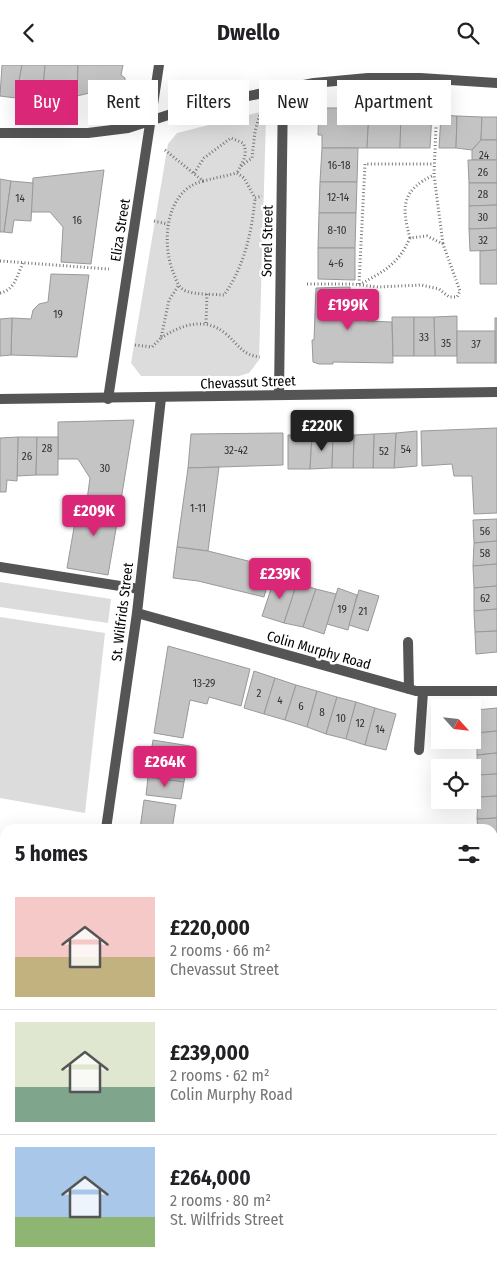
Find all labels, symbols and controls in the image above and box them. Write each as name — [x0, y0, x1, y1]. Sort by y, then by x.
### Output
icon: back — [15, 19, 43, 47]
text: Dwello — [217, 19, 280, 46]
icon: search — [454, 19, 482, 47]
chip: Buy — [15, 80, 78, 125]
chip: Rent — [88, 80, 158, 125]
chip: Filters — [168, 80, 249, 125]
chip: New — [259, 80, 327, 125]
chip: Apartment — [337, 80, 451, 125]
house number: 24 — [479, 149, 490, 162]
house number: 16-18 — [328, 159, 351, 172]
house number: 26 — [478, 166, 489, 179]
house number: 28 — [478, 188, 489, 201]
house number: 12-14 — [327, 191, 350, 204]
house number: 14 — [15, 192, 25, 205]
street label: Eliza Street — [107, 197, 134, 263]
street label: Sorrel Street — [258, 204, 277, 277]
house number: 30 — [478, 211, 489, 224]
house number: 16 — [72, 214, 82, 227]
house number: 8-10 — [328, 224, 347, 237]
house number: 32 — [478, 234, 488, 247]
house number: 4-6 — [329, 257, 344, 270]
pin: £199K — [313, 289, 383, 331]
text: £199K — [328, 295, 368, 314]
house number: 19 — [53, 308, 63, 321]
house number: 33 — [419, 331, 429, 344]
house number: 35 — [441, 337, 451, 350]
house number: 37 — [471, 338, 481, 351]
street label: Chevassut Street — [200, 372, 296, 393]
pin: £220K — [287, 409, 357, 452]
text: £220K — [302, 416, 342, 435]
house number: 28 — [42, 442, 53, 455]
house number: 54 — [401, 443, 412, 456]
house number: 32-42 — [224, 444, 248, 457]
house number: 52 — [379, 445, 389, 458]
house number: 26 — [22, 450, 33, 463]
house number: 30 — [100, 462, 111, 475]
pin: £209K — [59, 495, 129, 537]
text: £209K — [73, 501, 115, 520]
house number: 1-11 — [190, 502, 206, 515]
house number: 56 — [480, 525, 491, 538]
house number: 58 — [480, 547, 491, 560]
pin: £239K — [245, 557, 315, 600]
street label: St. Wilfrids Street — [108, 561, 137, 662]
text: £239K — [260, 564, 300, 583]
house number: 62 — [480, 592, 490, 605]
house number: 19 — [337, 603, 347, 616]
house number: 21 — [359, 605, 367, 618]
street label: Colin Murphy Road — [265, 627, 373, 673]
house number: 13-29 — [193, 677, 215, 690]
house number: 2 — [257, 687, 262, 700]
house number: 4 — [277, 694, 283, 707]
north arrow — [431, 699, 481, 749]
map controls — [431, 699, 481, 809]
house number: 6 — [298, 700, 304, 713]
house number: 8 — [319, 706, 325, 719]
house number: 10 — [336, 712, 346, 725]
house number: 12 — [355, 717, 365, 730]
house number: 14 — [375, 723, 385, 736]
pin: £264K — [130, 745, 200, 788]
text: £264K — [144, 752, 186, 771]
button: locate — [431, 759, 481, 809]
icon: filters — [455, 840, 483, 868]
text: 5 homes — [15, 841, 88, 867]
text: £220,000 — [170, 915, 250, 941]
icon: home — [55, 917, 115, 977]
text: 2 rooms · 66 m² — [170, 941, 270, 960]
text: Chevassut Street — [170, 960, 279, 979]
text: £239,000 — [170, 1040, 250, 1066]
icon: home — [55, 1042, 115, 1102]
text: 2 rooms · 62 m² — [170, 1066, 269, 1085]
text: Colin Murphy Road — [170, 1085, 293, 1104]
text: £264,000 — [170, 1165, 251, 1191]
icon: home — [55, 1167, 115, 1227]
text: 2 rooms · 80 m² — [170, 1191, 271, 1210]
text: St. Wilfrids Street — [170, 1210, 284, 1229]

